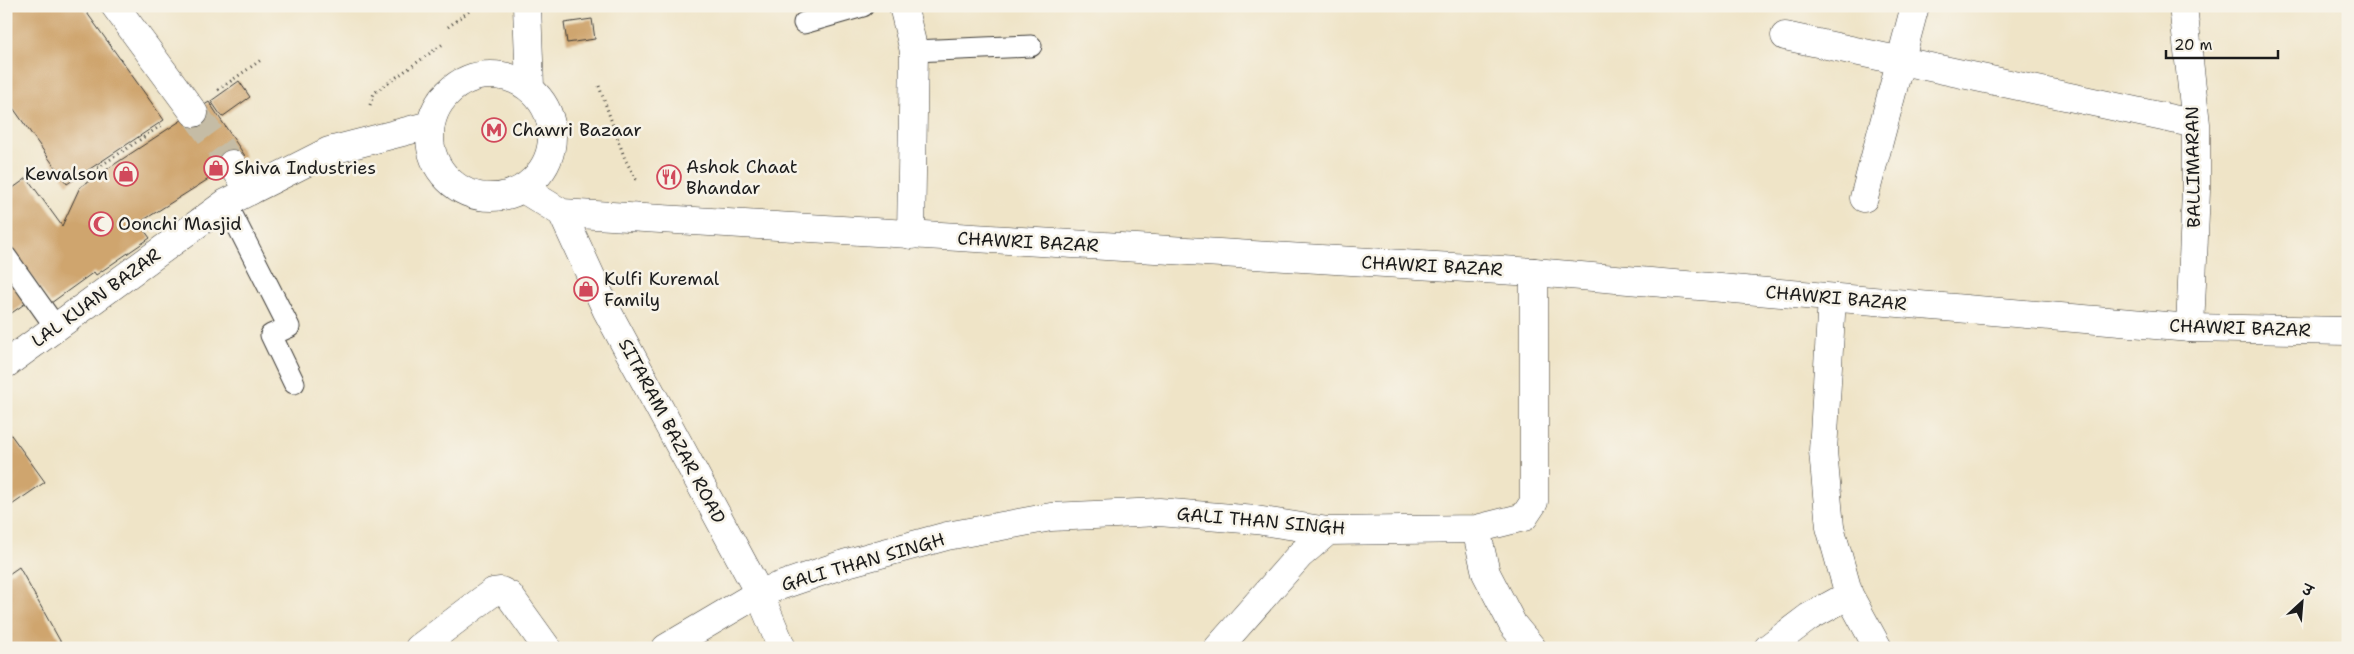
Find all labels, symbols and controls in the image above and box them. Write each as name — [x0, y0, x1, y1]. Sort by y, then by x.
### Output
scale bar — [2166, 28, 2279, 60]
text: 20 m — [2174, 35, 2213, 55]
street label: BALLIMARAN — [2180, 106, 2206, 228]
metro station icon: Chawri Bazaar — [481, 117, 507, 143]
place label: Chawri Bazaar — [512, 118, 642, 142]
shop icon: Shiva Industries — [203, 155, 229, 181]
place label: Ashok Chaat Bhandar — [686, 155, 798, 200]
place label: Shiva Industries — [234, 156, 376, 180]
shop icon: Kewalson — [113, 161, 139, 187]
place label: Kewalson — [25, 162, 108, 186]
restaurant icon: Ashok Chaat Bhandar — [656, 164, 682, 190]
mosque icon: Oonchi Masjid — [88, 211, 114, 237]
place label: Oonchi Masjid — [118, 212, 242, 236]
street label: CHAWRI BAZAR — [957, 226, 1099, 258]
street label: LAL KUAN BAZAR — [27, 243, 165, 353]
street label: CHAWRI BAZAR — [1361, 250, 1503, 282]
place label: Kulfi Kuremal Family — [604, 267, 720, 312]
shop icon: Kulfi Kuremal Family — [573, 276, 599, 302]
street label: CHAWRI BAZAR — [1764, 280, 1908, 316]
street label: CHAWRI BAZAR — [2169, 314, 2311, 342]
street label: SITARAM BAZAR ROAD — [613, 334, 731, 528]
street label: GALI THAN SINGH — [1176, 502, 1346, 540]
street label: GALI THAN SINGH — [779, 527, 947, 597]
north arrow — [2276, 576, 2326, 626]
text: उ — [2298, 579, 2317, 601]

